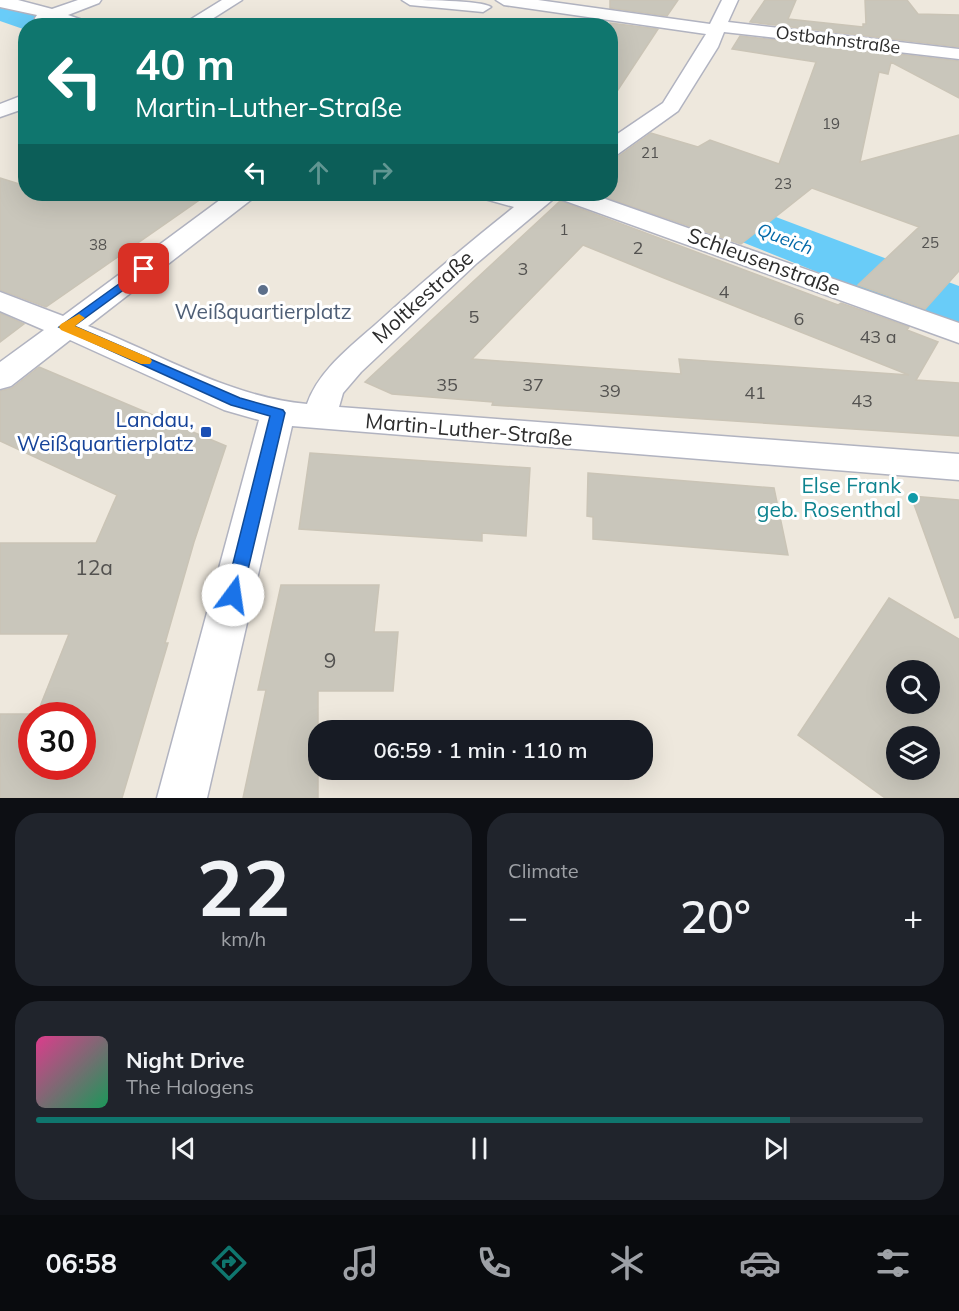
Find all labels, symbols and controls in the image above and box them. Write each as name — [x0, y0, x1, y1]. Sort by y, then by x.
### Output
street label: Ostbahnstraße — [774, 20, 902, 59]
text: 40 m — [135, 38, 235, 91]
icon: left — [36, 42, 114, 120]
text: Martin-Luther-Straße — [135, 90, 402, 124]
house number: 19 — [822, 114, 840, 133]
house number: 21 — [641, 143, 659, 162]
icon: left — [239, 156, 272, 189]
icon: ahead — [302, 156, 335, 189]
icon: right — [365, 156, 398, 189]
house number: 23 — [774, 174, 792, 193]
water label: Queich — [754, 217, 816, 260]
house number: 1 — [559, 220, 569, 239]
street label: Schleusenstraße — [684, 221, 844, 301]
house number: 25 — [921, 233, 939, 252]
house number: 38 — [89, 235, 107, 254]
house number: 2 — [633, 236, 643, 259]
pin — [118, 243, 169, 294]
street label: Moltkestraße — [366, 244, 478, 348]
icon: arrive — [127, 252, 160, 285]
house number: 3 — [518, 257, 528, 280]
house number: 4 — [719, 280, 730, 303]
marker: Weißquartierplatz — [256, 283, 270, 297]
place label: Weißquartierplatz — [174, 298, 352, 324]
house number: 5 — [469, 305, 480, 328]
house number: 6 — [794, 307, 804, 330]
house number: 43 a — [859, 325, 897, 348]
house number: 35 — [436, 373, 458, 396]
house number: 37 — [522, 373, 544, 396]
house number: 39 — [599, 379, 621, 402]
house number: 41 — [744, 381, 766, 404]
house number: 43 — [851, 389, 873, 412]
place label: Landau, Weißquartierplatz — [17, 406, 194, 456]
street label: Martin-Luther-Straße — [364, 407, 574, 451]
marker: Landau, Weißquartierplatz — [199, 425, 213, 439]
place label: Else Frank geb. Rosenthal — [757, 472, 901, 522]
marker: Else Frank geb. Rosenthal — [906, 491, 920, 505]
house number: 12a — [75, 554, 113, 580]
position arrow — [201, 563, 265, 627]
house number: 9 — [324, 647, 336, 673]
map controls — [886, 660, 940, 780]
button: search — [886, 660, 940, 714]
speed limit sign: 30 — [18, 702, 96, 780]
button: layers — [886, 726, 940, 780]
text: 06:59 · 1 min · 110 m — [373, 736, 588, 764]
text: 22 — [197, 838, 290, 936]
text: Climate — [508, 858, 579, 883]
text: 20° — [680, 888, 751, 944]
text: − — [508, 896, 528, 937]
text: + — [903, 896, 923, 937]
text: km/h — [221, 926, 266, 951]
text: Night Drive — [126, 1046, 245, 1074]
text: The Halogens — [126, 1074, 254, 1099]
icon: previous — [167, 1132, 200, 1165]
icon: pause — [463, 1132, 496, 1165]
icon: next — [759, 1132, 792, 1165]
icon: directions — [208, 1242, 250, 1284]
icon: music — [340, 1242, 382, 1284]
icon: phone — [473, 1242, 515, 1284]
icon: climate — [606, 1242, 648, 1284]
icon: car — [739, 1242, 781, 1284]
icon: filters — [872, 1242, 914, 1284]
text: 06:58 — [45, 1246, 117, 1280]

